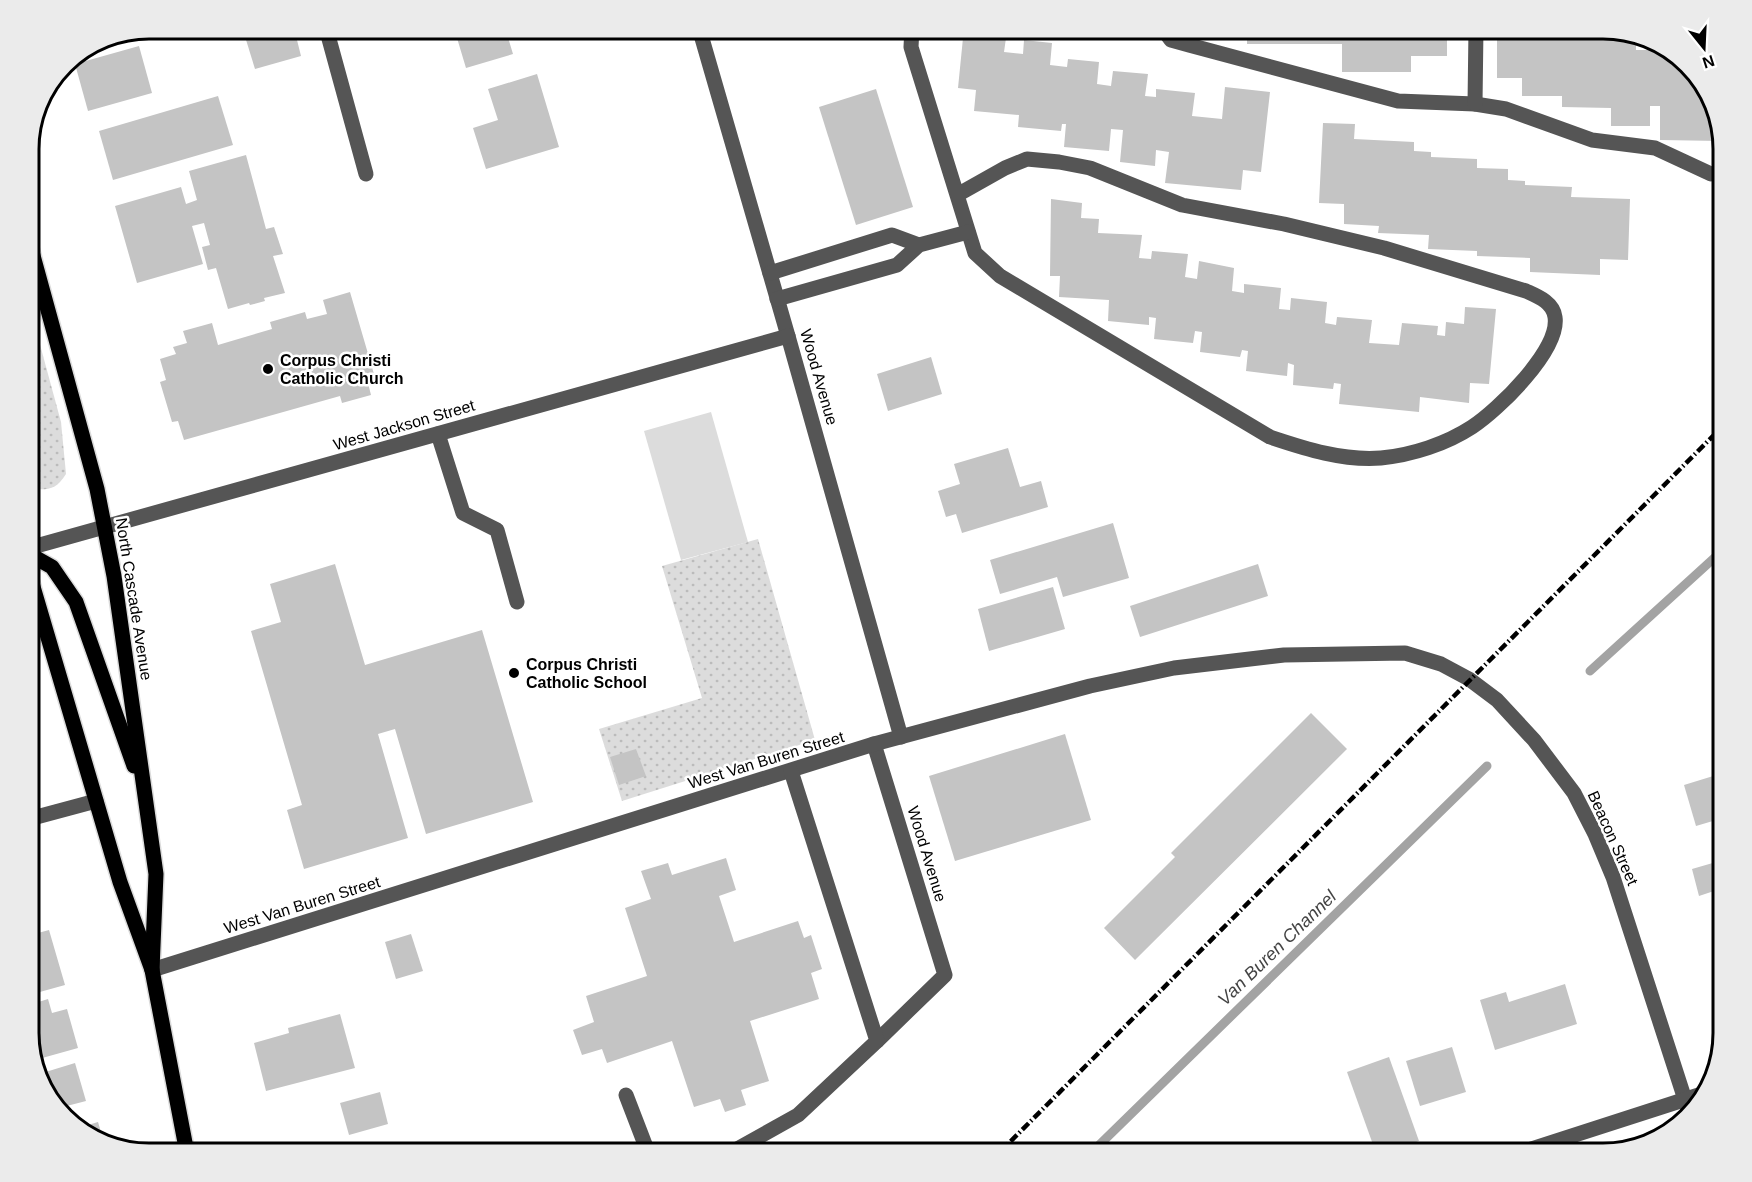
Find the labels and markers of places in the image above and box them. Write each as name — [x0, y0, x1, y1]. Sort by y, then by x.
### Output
place label: Corpus Christi Catholic Church — [280, 352, 404, 387]
marker: Corpus Christi Catholic Church — [261, 362, 275, 376]
place label: Corpus Christi Catholic School — [526, 656, 647, 691]
marker: Corpus Christi Catholic School — [507, 666, 521, 680]

